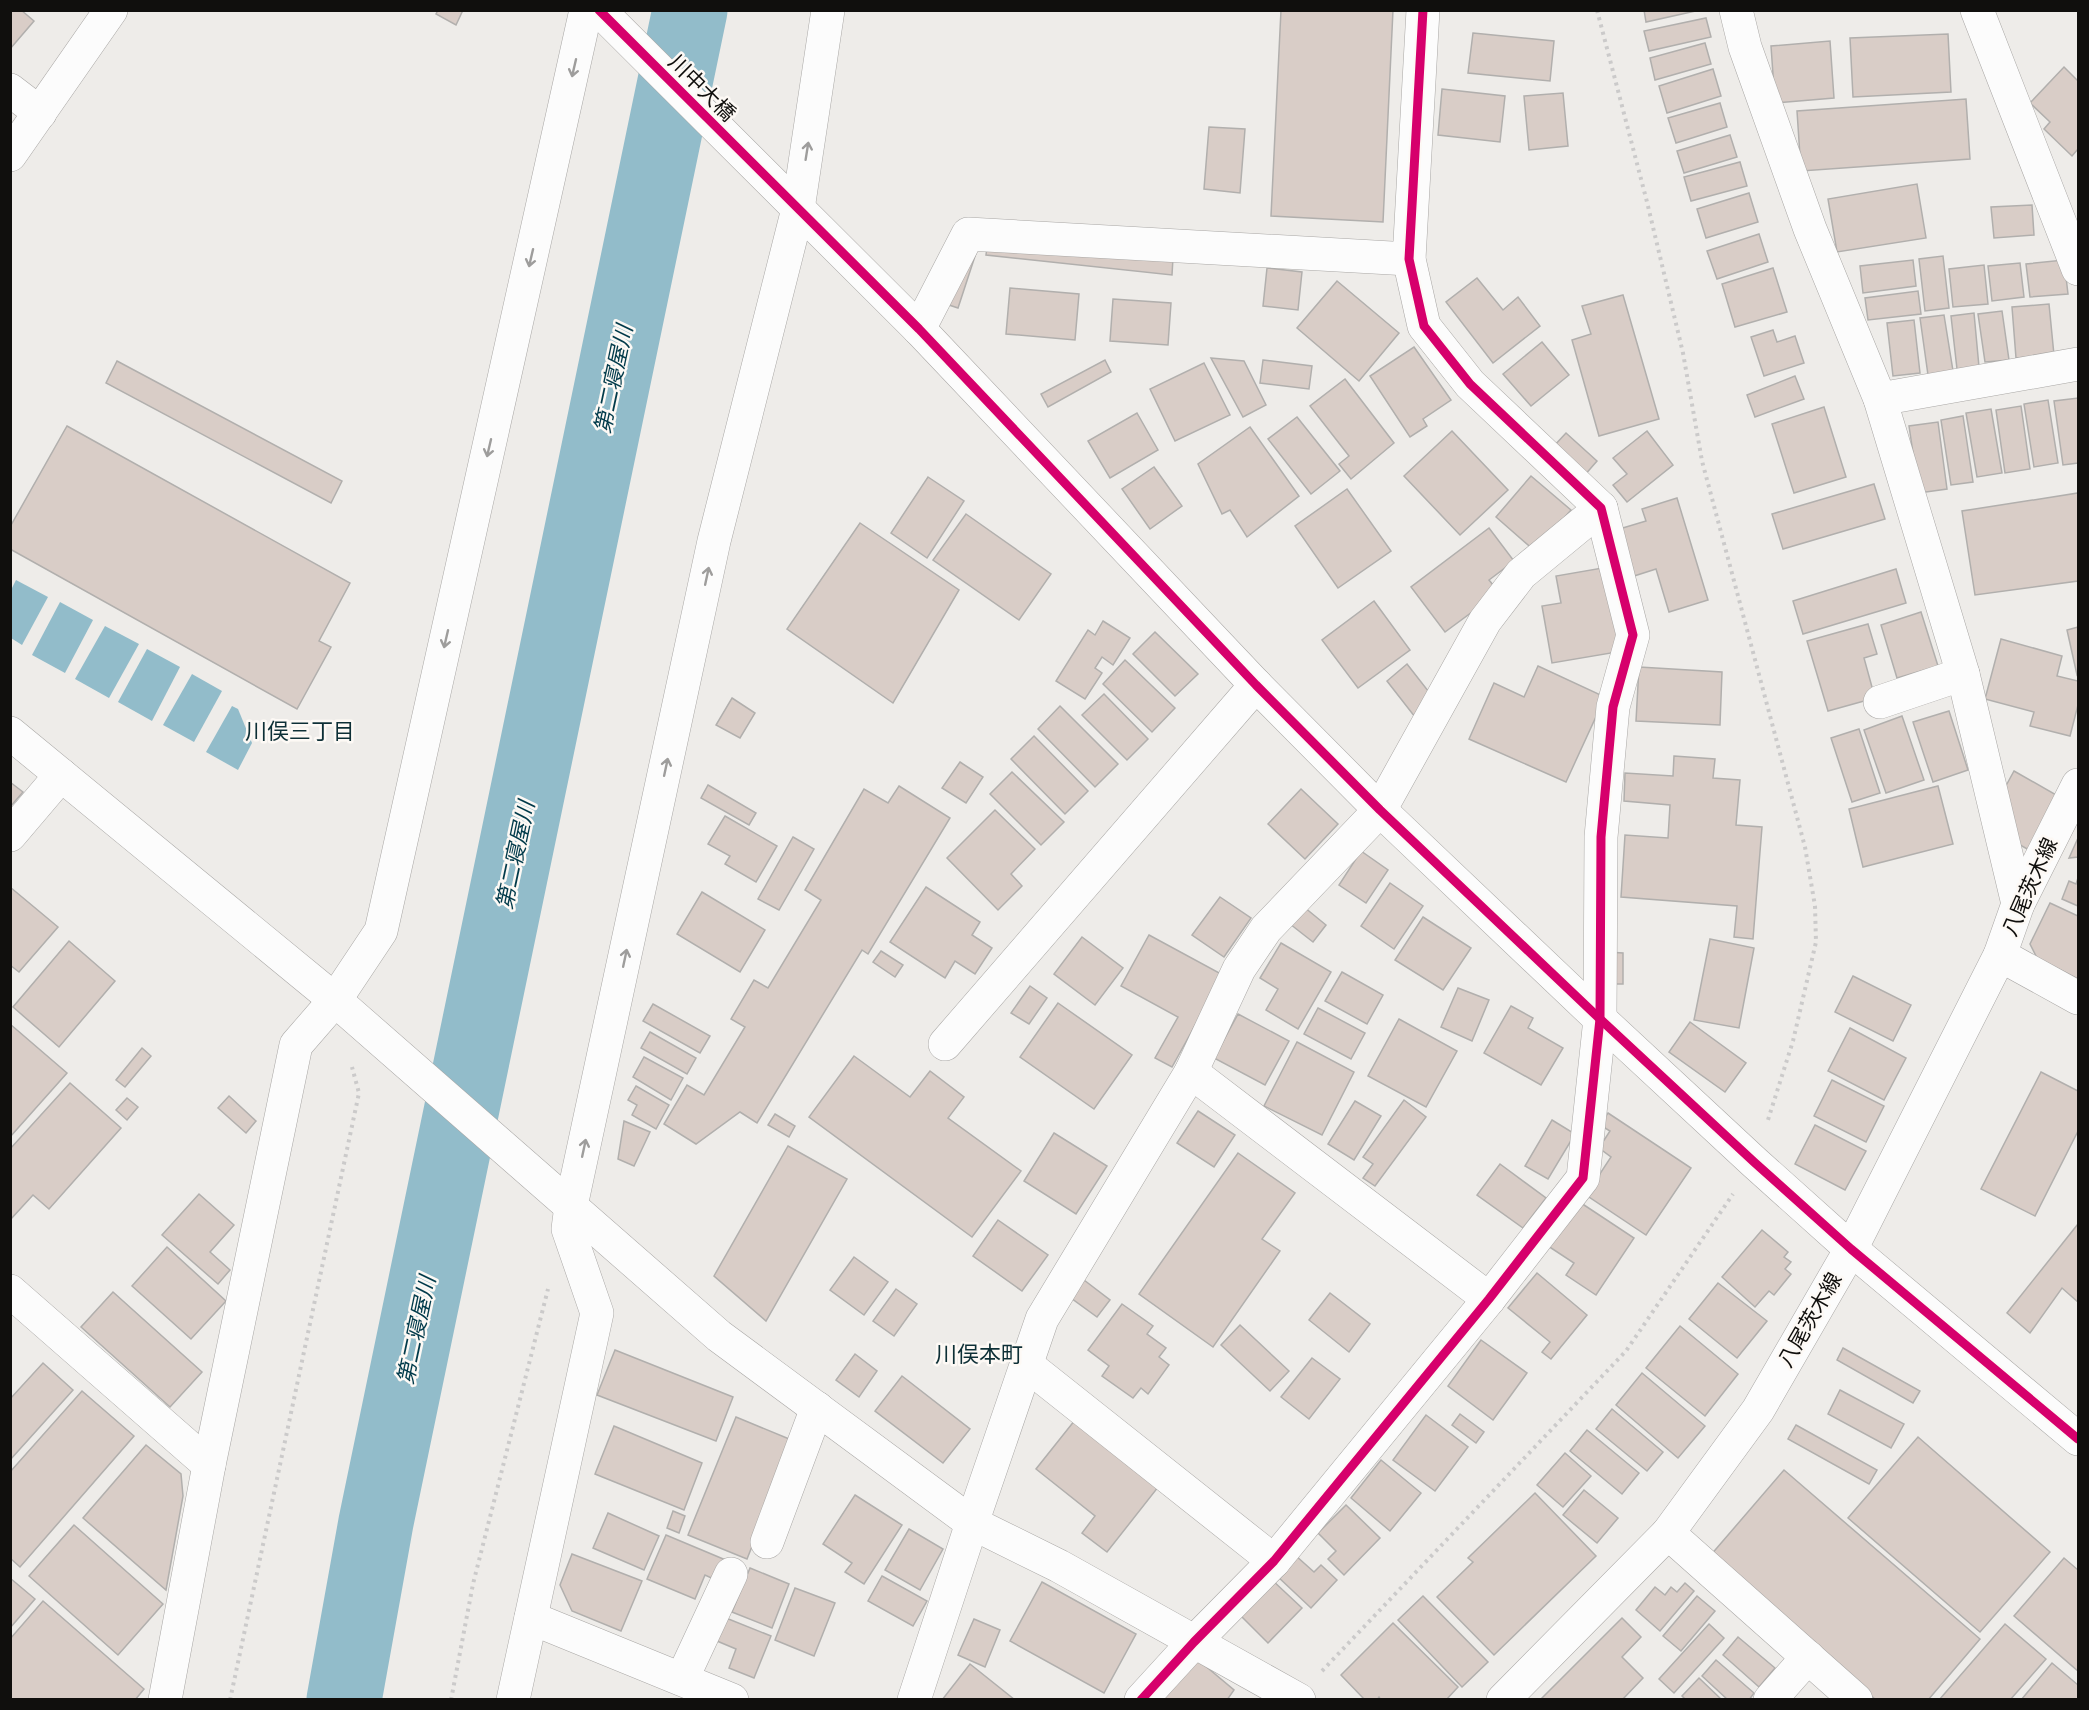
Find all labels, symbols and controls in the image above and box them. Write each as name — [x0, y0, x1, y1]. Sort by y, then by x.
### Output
street label: 川中大橋 — [663, 50, 740, 127]
one-way arrow — [567, 58, 579, 77]
one-way arrow — [801, 142, 812, 162]
one-way arrow — [525, 248, 536, 267]
water label: 第二寝屋川 — [590, 321, 639, 436]
one-way arrow — [483, 438, 494, 458]
one-way arrow — [701, 567, 713, 586]
one-way arrow — [440, 629, 452, 648]
district label: 川俣三丁目 — [245, 719, 355, 745]
one-way arrow — [660, 758, 672, 777]
water label: 第二寝屋川 — [492, 797, 541, 912]
street label: 八尾茨木線 — [1998, 834, 2063, 940]
one-way arrow — [619, 948, 631, 967]
one-way arrow — [579, 1139, 590, 1159]
street label: 八尾茨木線 — [1773, 1269, 1848, 1372]
water label: 第二寝屋川 — [393, 1272, 442, 1387]
district label: 川俣本町 — [935, 1342, 1023, 1368]

